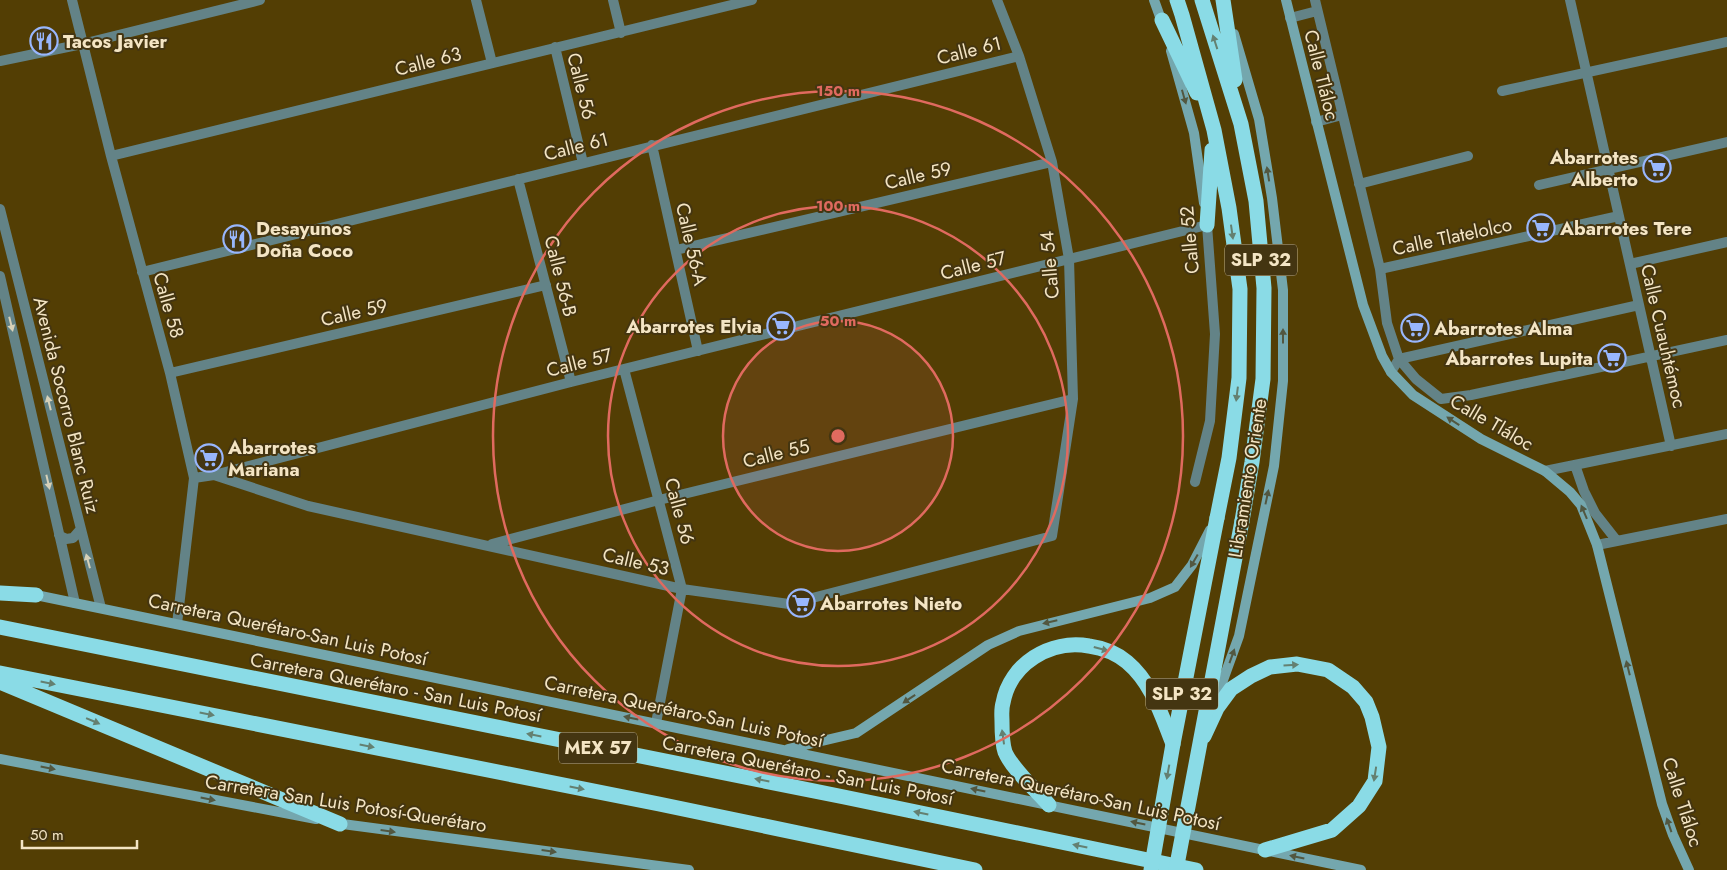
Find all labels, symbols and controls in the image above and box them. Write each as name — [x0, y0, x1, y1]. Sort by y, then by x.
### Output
restaurant icon: Tacos Javier — [29, 26, 59, 56]
street label: Calle Tláloc — [1297, 27, 1346, 123]
place label: Tacos Javier — [63, 28, 168, 55]
street label: Calle 61 — [934, 29, 1004, 72]
one-way arrow — [1211, 35, 1219, 50]
street label: Calle 63 — [392, 40, 464, 83]
street label: Calle 56 — [560, 50, 603, 122]
text: 150 m — [816, 80, 860, 102]
one-way arrow — [1180, 89, 1188, 104]
street label: Calle 61 — [541, 125, 611, 168]
place label: Abarrotes Alberto — [1549, 144, 1638, 193]
supermarket icon: Abarrotes Alberto — [1642, 153, 1672, 183]
street label: Calle 59 — [882, 155, 954, 196]
one-way arrow — [1264, 166, 1272, 182]
text: 100 m — [816, 195, 860, 217]
street label: Calle 56-A — [669, 200, 714, 289]
street label: Calle 52 — [1173, 205, 1206, 275]
street label: Calle Tlatelolco — [1390, 211, 1514, 262]
supermarket icon: Abarrotes Tere — [1526, 213, 1556, 243]
place label: Desayunos Doña Coco — [256, 215, 353, 264]
place label: Abarrotes Tere — [1559, 215, 1692, 242]
restaurant icon: Desayunos Doña Coco — [222, 224, 252, 254]
one-way arrow — [1229, 225, 1237, 241]
street label: Calle 54 — [1033, 230, 1066, 300]
street label: Calle 56-B — [537, 233, 584, 319]
street label: Calle 57 — [937, 244, 1009, 287]
road number: SLP 32 — [1225, 244, 1297, 276]
street label: Calle Cuauhtémoc — [1634, 261, 1693, 411]
street label: Calle 58 — [146, 269, 191, 341]
street label: Calle 59 — [318, 292, 390, 333]
street label: Avenida Socorro Blanc Ruiz — [27, 294, 107, 516]
text: 50 m — [820, 310, 856, 332]
supermarket icon: Abarrotes Elvia — [766, 311, 796, 341]
place label: Abarrotes Elvia — [625, 313, 762, 340]
supermarket icon: Abarrotes Alma — [1400, 313, 1430, 343]
place label: Abarrotes Alma — [1433, 315, 1573, 342]
one-way arrow — [7, 316, 15, 331]
one-way arrow — [1279, 328, 1287, 344]
street label: Calle 57 — [543, 341, 615, 384]
supermarket icon: Abarrotes Lupita — [1597, 343, 1627, 373]
place label: Abarrotes Lupita — [1444, 345, 1593, 372]
one-way arrow — [1233, 387, 1241, 403]
street label: Calle Tláloc — [1445, 388, 1539, 457]
one-way arrow — [44, 396, 52, 411]
street label: Libramiento Oriente — [1222, 396, 1273, 560]
one-way arrow — [1446, 416, 1460, 426]
centre of rings — [829, 427, 847, 445]
street label: Calle 55 — [740, 432, 812, 475]
place label: Abarrotes Mariana — [227, 434, 316, 483]
supermarket icon: Abarrotes Mariana — [194, 443, 224, 473]
one-way arrow — [44, 475, 52, 490]
street label: Calle 56 — [658, 475, 701, 547]
one-way arrow — [1264, 489, 1272, 505]
one-way arrow — [1579, 505, 1587, 519]
street label: Calle 53 — [600, 541, 672, 582]
one-way arrow — [84, 553, 92, 568]
one-way arrow — [1190, 553, 1198, 568]
street label: Carretera Querétaro-San Luis Potosí — [146, 587, 431, 673]
supermarket icon: Abarrotes Nieto — [786, 588, 816, 618]
place label: Abarrotes Nieto — [819, 590, 962, 617]
one-way arrow — [1043, 618, 1058, 626]
one-way arrow — [1094, 645, 1109, 653]
street label: Carretera Querétaro - San Luis Potosí — [248, 646, 545, 729]
one-way arrow — [1229, 648, 1236, 663]
one-way arrow — [1283, 661, 1299, 669]
one-way arrow — [1624, 661, 1632, 676]
street label: Carretera Querétaro-San Luis Potosí — [542, 669, 827, 755]
one-way arrow — [40, 679, 56, 687]
road number: SLP 32 — [1146, 679, 1218, 710]
one-way arrow — [902, 694, 915, 704]
one-way arrow — [200, 711, 216, 719]
one-way arrow — [623, 714, 638, 722]
one-way arrow — [86, 718, 101, 726]
street label: Carretera Querétaro - San Luis Potosí — [660, 729, 957, 812]
one-way arrow — [999, 729, 1007, 745]
one-way arrow — [526, 731, 541, 739]
road number: MEX 57 — [559, 732, 637, 764]
one-way arrow — [359, 742, 374, 750]
street label: Carretera Querétaro-San Luis Potosí — [939, 752, 1224, 838]
street label: Calle Tláloc — [1655, 754, 1710, 850]
one-way arrow — [1163, 764, 1171, 780]
one-way arrow — [40, 765, 56, 773]
one-way arrow — [1371, 767, 1379, 783]
street label: Carretera San Luis Potosí-Querétaro — [203, 768, 489, 839]
one-way arrow — [754, 776, 769, 784]
one-way arrow — [570, 784, 585, 792]
one-way arrow — [971, 786, 986, 794]
one-way arrow — [200, 795, 216, 803]
one-way arrow — [912, 808, 928, 816]
scale bar — [22, 818, 138, 850]
one-way arrow — [1665, 818, 1672, 833]
one-way arrow — [1130, 819, 1145, 827]
text: 50 m — [30, 824, 64, 846]
one-way arrow — [381, 827, 397, 835]
one-way arrow — [1072, 842, 1087, 850]
one-way arrow — [542, 847, 558, 855]
one-way arrow — [1288, 852, 1304, 860]

